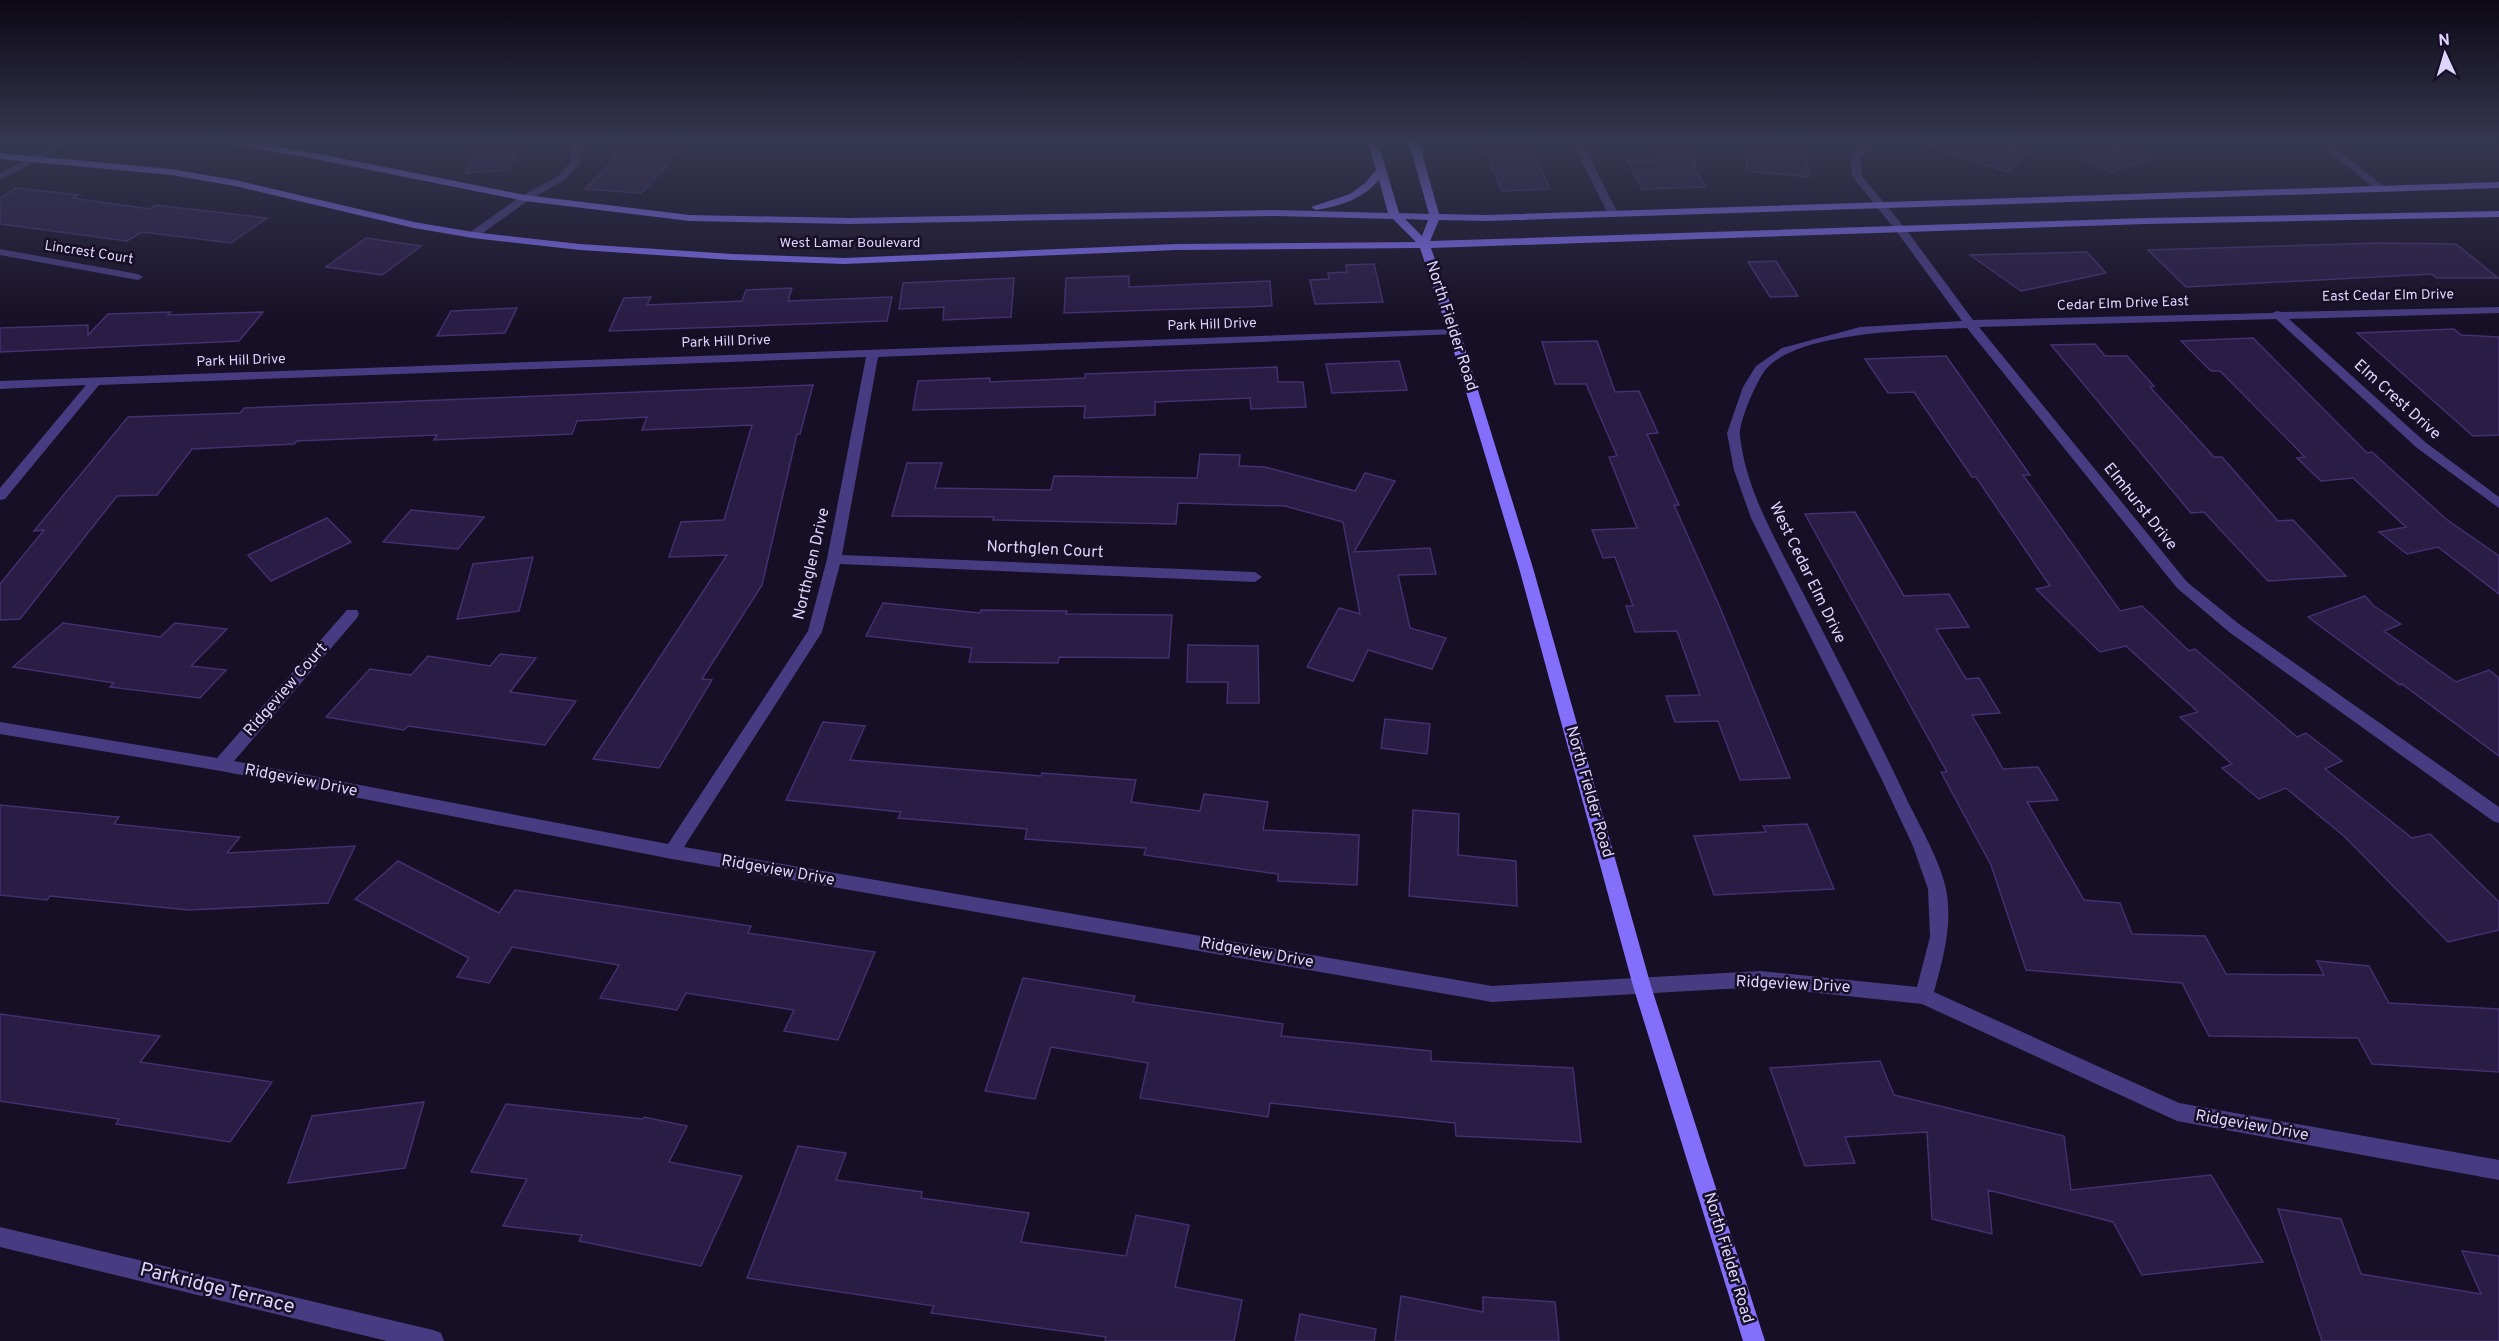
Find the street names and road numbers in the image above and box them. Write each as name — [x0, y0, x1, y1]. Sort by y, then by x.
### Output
street label: West Lamar Boulevard — [780, 235, 920, 252]
street label: Lincrest Court — [43, 238, 135, 268]
street label: North Fielder Road — [1421, 258, 1481, 394]
street label: East Cedar Elm Drive — [2322, 286, 2454, 306]
street label: Cedar Elm Drive East — [2057, 293, 2189, 315]
street label: Park Hill Drive — [1167, 315, 1257, 335]
street label: Park Hill Drive — [681, 332, 771, 352]
street label: Park Hill Drive — [196, 351, 286, 371]
street label: Elm Crest Drive — [2349, 356, 2445, 444]
street label: Elmhurst Drive — [2099, 459, 2181, 555]
street label: West Cedar Elm Drive — [1764, 499, 1850, 647]
street label: Northglen Drive — [789, 506, 835, 622]
street label: Northglen Court — [986, 537, 1104, 563]
street label: Ridgeview Court — [240, 639, 332, 741]
street label: North Fielder Road — [1561, 724, 1617, 860]
street label: Ridgeview Drive — [243, 760, 359, 802]
street label: Ridgeview Drive — [720, 851, 836, 891]
street label: Ridgeview Drive — [1199, 933, 1315, 973]
street label: Ridgeview Drive — [1735, 972, 1851, 998]
street label: Ridgeview Drive — [2194, 1106, 2310, 1146]
street label: North Fielder Road — [1699, 1190, 1757, 1326]
street label: Parkridge Terrace — [137, 1257, 297, 1321]

